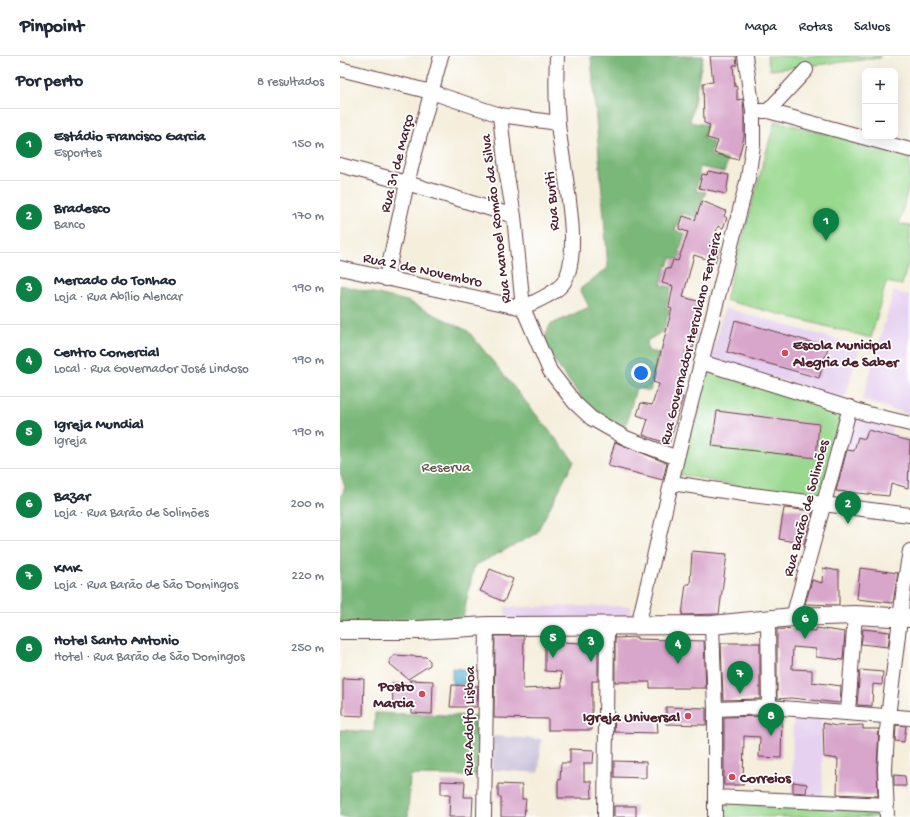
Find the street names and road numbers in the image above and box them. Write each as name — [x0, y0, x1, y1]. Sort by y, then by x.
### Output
street label: Rua 31 de Março — [377, 112, 419, 215]
street label: Rua Manoel Romão da Silva — [478, 133, 516, 304]
street label: Rua Buriti — [541, 170, 565, 231]
street label: Rua Governador Herculano Ferreira — [657, 229, 727, 447]
street label: Rua 2 de Novembro — [361, 250, 484, 292]
street label: Rua Barão de Solimões — [780, 438, 834, 579]
street label: Rua Adolfo Lisboa — [460, 665, 480, 776]

